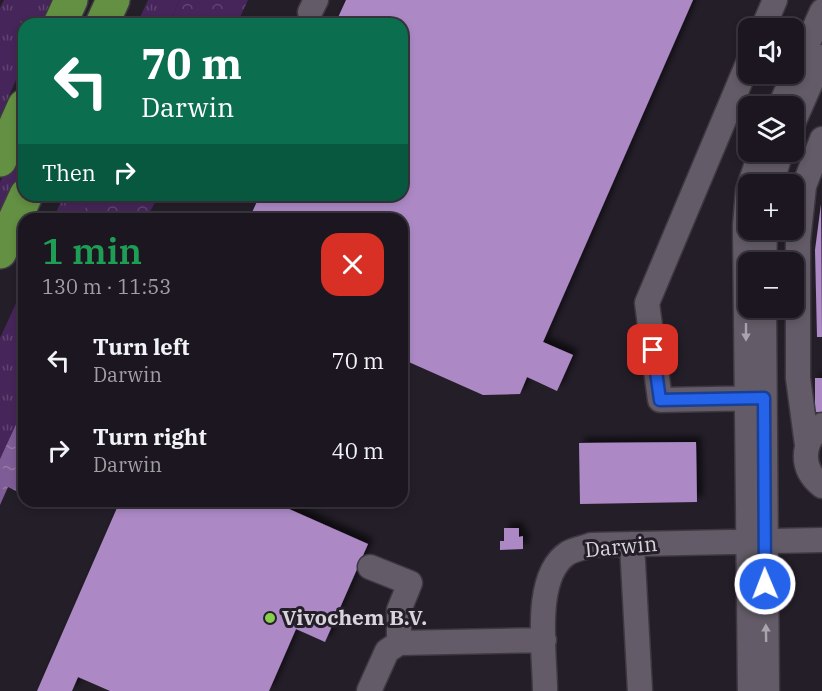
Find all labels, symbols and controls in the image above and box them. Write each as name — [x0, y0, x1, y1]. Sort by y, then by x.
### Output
map controls — [738, 18, 804, 318]
button: sound — [738, 18, 804, 84]
text: 70 m — [141, 36, 242, 91]
icon: left — [42, 42, 120, 120]
text: Darwin — [141, 89, 234, 124]
button: layers — [738, 96, 804, 162]
icon: right — [108, 156, 141, 189]
text: Then — [42, 158, 96, 187]
button: + — [738, 174, 804, 240]
text: 1 min — [42, 227, 142, 274]
button: close — [321, 233, 384, 296]
button: − — [738, 252, 804, 318]
text: 130 m · 11:53 — [42, 273, 171, 300]
one-way arrow — [741, 323, 751, 342]
pin — [627, 324, 678, 375]
text: Turn left — [93, 332, 189, 361]
icon: arrive — [636, 333, 669, 366]
icon: left — [42, 344, 75, 377]
text: 70 m — [332, 346, 384, 375]
text: Darwin — [93, 361, 162, 388]
text: Turn right — [93, 422, 207, 451]
icon: right — [42, 434, 75, 467]
text: 40 m — [332, 436, 384, 465]
text: Darwin — [93, 451, 162, 478]
street label: Darwin — [584, 529, 658, 563]
position arrow — [733, 552, 797, 616]
place label: Vivochem B.V. — [282, 603, 427, 631]
marker: Vivochem B.V. — [263, 611, 277, 625]
one-way arrow — [761, 623, 771, 642]

